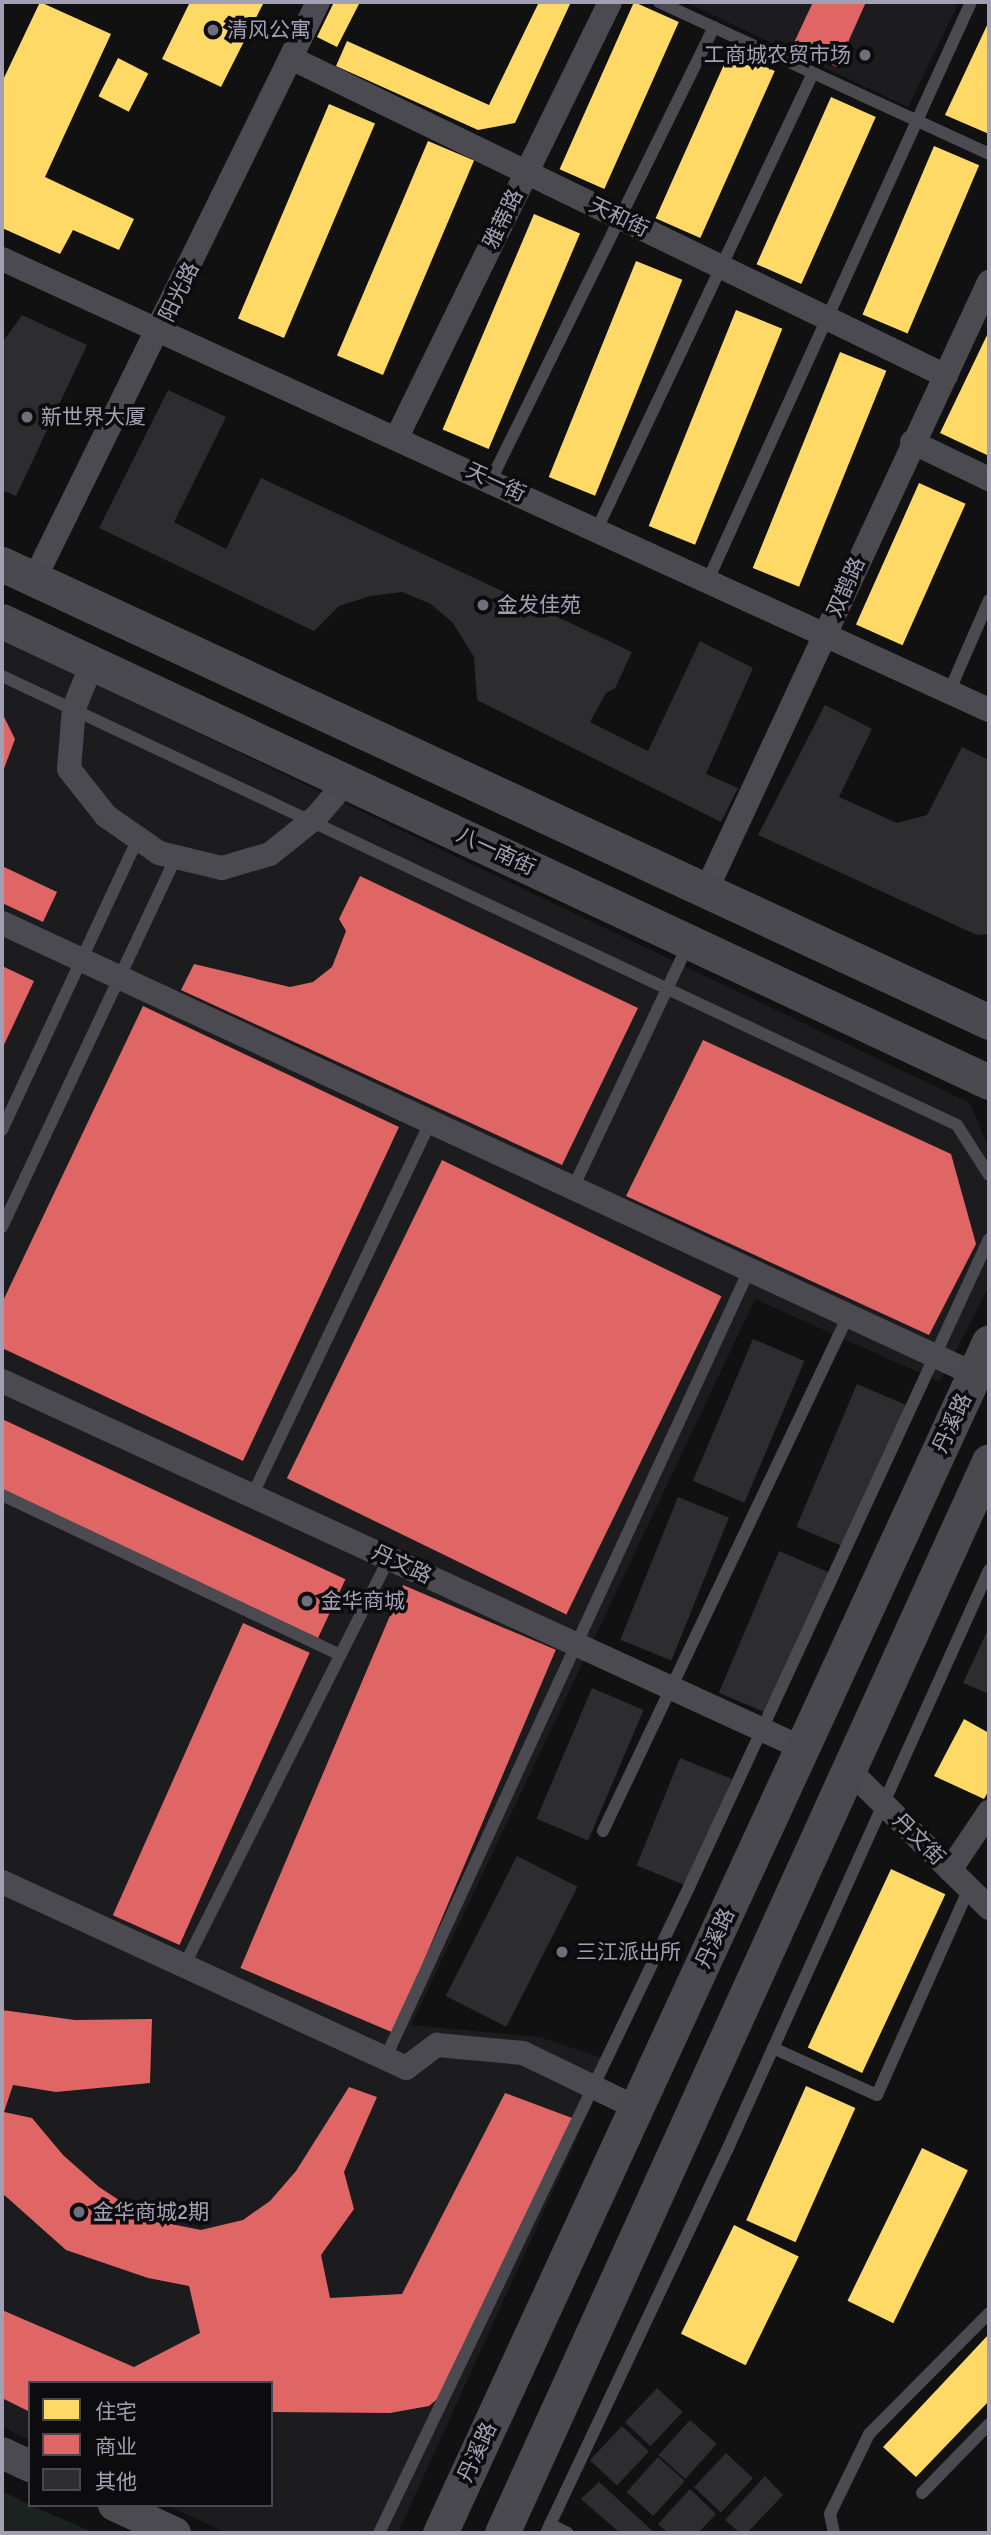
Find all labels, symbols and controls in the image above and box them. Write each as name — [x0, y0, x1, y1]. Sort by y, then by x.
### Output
place label: 清风公寓 — [227, 17, 311, 43]
marker: 清风公寓 — [205, 22, 221, 38]
place label: 工商城农贸市场 — [704, 42, 851, 68]
marker: 工商城农贸市场 — [857, 47, 873, 63]
street label: 雅蒂路 — [478, 185, 528, 253]
street label: 天和街 — [585, 192, 653, 242]
street label: 阳光路 — [154, 258, 204, 326]
place label: 新世界大厦 — [41, 404, 146, 430]
marker: 新世界大厦 — [19, 409, 35, 425]
street label: 天一街 — [462, 457, 530, 507]
street label: 双鹊路 — [822, 553, 870, 621]
place label: 金发佳苑 — [497, 592, 581, 618]
marker: 金发佳苑 — [475, 597, 491, 613]
street label: 八一南街 — [453, 822, 539, 880]
street label: 丹溪路 — [927, 1389, 977, 1457]
street label: 丹文路 — [368, 1539, 436, 1589]
place label: 金华商城 — [321, 1588, 405, 1614]
marker: 金华商城 — [299, 1593, 315, 1609]
street label: 丹文街 — [888, 1808, 950, 1870]
street label: 丹溪路 — [690, 1904, 740, 1972]
place label: 三江派出所 — [576, 1939, 681, 1965]
marker: 三江派出所 — [554, 1944, 570, 1960]
place label: 金华商城2期 — [93, 2199, 209, 2225]
marker: 金华商城2期 — [71, 2204, 87, 2220]
legend — [28, 2381, 273, 2507]
text: 住宅 — [95, 2399, 137, 2425]
street label: 丹溪路 — [452, 2418, 502, 2486]
text: 商业 — [95, 2434, 137, 2460]
text: 其他 — [95, 2469, 137, 2495]

